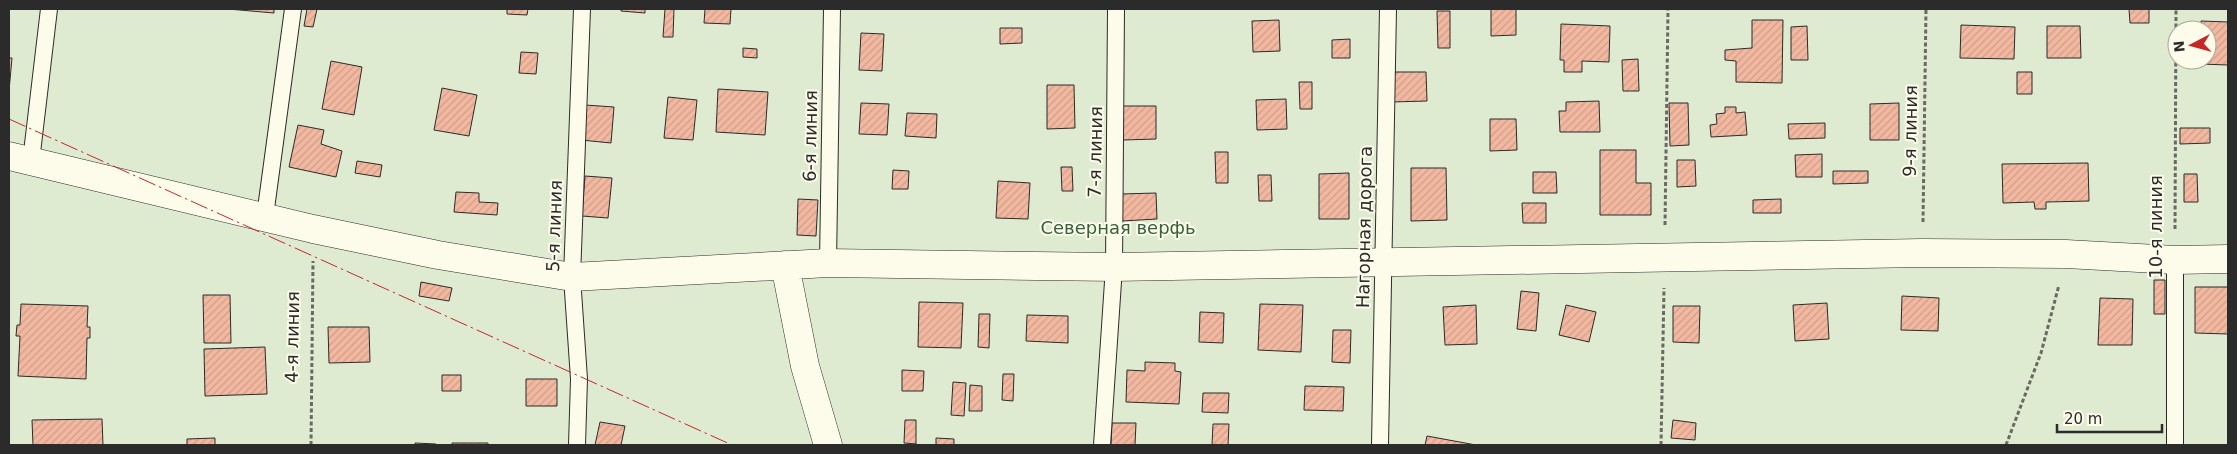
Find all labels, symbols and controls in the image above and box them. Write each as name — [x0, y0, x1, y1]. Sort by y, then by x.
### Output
north arrow — [2167, 20, 2217, 70]
text: N — [2171, 40, 2188, 53]
street label: 9-я линия — [1899, 85, 1921, 177]
street label: 6-я линия — [799, 90, 821, 182]
street label: 7-я линия — [1084, 106, 1106, 198]
street label: Нагорная дорога — [1352, 146, 1376, 308]
street label: 10-я линия — [2145, 175, 2166, 279]
street label: 5-я линия — [542, 180, 566, 272]
park label: Северная верфь — [1040, 217, 1196, 238]
street label: 4-я линия — [281, 291, 303, 383]
scale bar — [2057, 402, 2162, 434]
text: 20 m — [2064, 410, 2102, 428]

